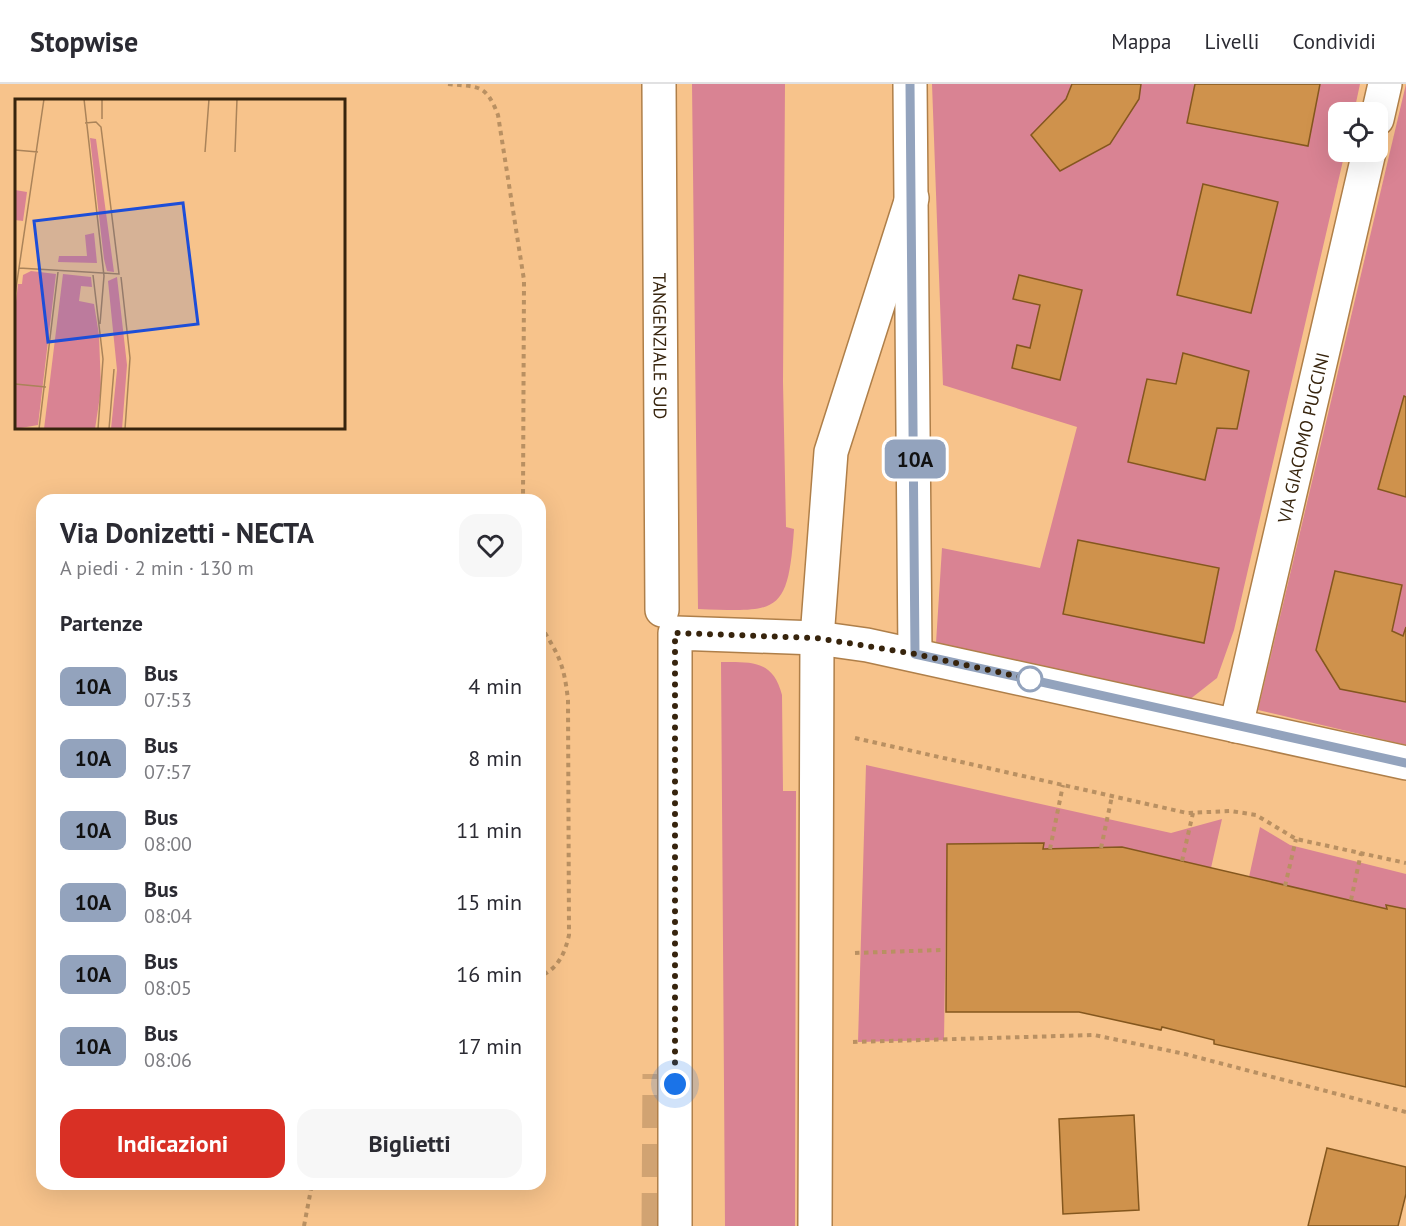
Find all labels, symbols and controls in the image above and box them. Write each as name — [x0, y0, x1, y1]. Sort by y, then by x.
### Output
text: Stopwise — [30, 23, 138, 60]
text: Mappa — [1111, 28, 1171, 55]
text: Livelli — [1204, 28, 1259, 55]
text: Condividi — [1292, 28, 1376, 55]
inset map — [15, 99, 345, 429]
map controls — [1328, 102, 1388, 162]
button: locate — [1328, 102, 1388, 162]
street label: TANGENZIALE SUD — [649, 273, 672, 419]
street label: VIA GIACOMO PUCCINI — [1272, 350, 1334, 526]
line badge: 10A — [880, 440, 950, 478]
text: 10A — [897, 446, 933, 473]
text: Via Donizetti - NECTA — [60, 514, 314, 551]
button: heart — [459, 514, 522, 577]
text: A piedi · 2 min · 130 m — [60, 555, 254, 581]
text: Partenze — [60, 609, 143, 637]
text: Bus — [144, 659, 178, 687]
unlabelled marker — [1017, 666, 1043, 692]
text: 4 min — [468, 672, 522, 700]
text: 10A — [75, 673, 111, 700]
text: 07:53 — [144, 687, 192, 713]
text: Bus — [144, 731, 178, 759]
text: 8 min — [468, 744, 522, 772]
text: 10A — [75, 745, 111, 772]
text: 07:57 — [144, 759, 192, 785]
text: Bus — [144, 803, 178, 831]
text: 11 min — [456, 816, 522, 844]
text: 10A — [75, 817, 111, 844]
text: 08:00 — [144, 831, 192, 857]
text: Bus — [144, 875, 178, 903]
text: 15 min — [456, 888, 522, 916]
text: 10A — [75, 889, 111, 916]
text: 08:04 — [144, 903, 192, 929]
text: Bus — [144, 947, 178, 975]
text: 16 min — [456, 960, 522, 988]
text: 10A — [75, 961, 111, 988]
text: 08:05 — [144, 975, 192, 1001]
text: Bus — [144, 1019, 178, 1047]
text: 17 min — [458, 1032, 522, 1060]
text: 10A — [75, 1033, 111, 1060]
text: 08:06 — [144, 1047, 192, 1073]
your location — [660, 1069, 690, 1099]
button: Indicazioni — [60, 1109, 285, 1178]
button: Biglietti — [297, 1109, 522, 1178]

